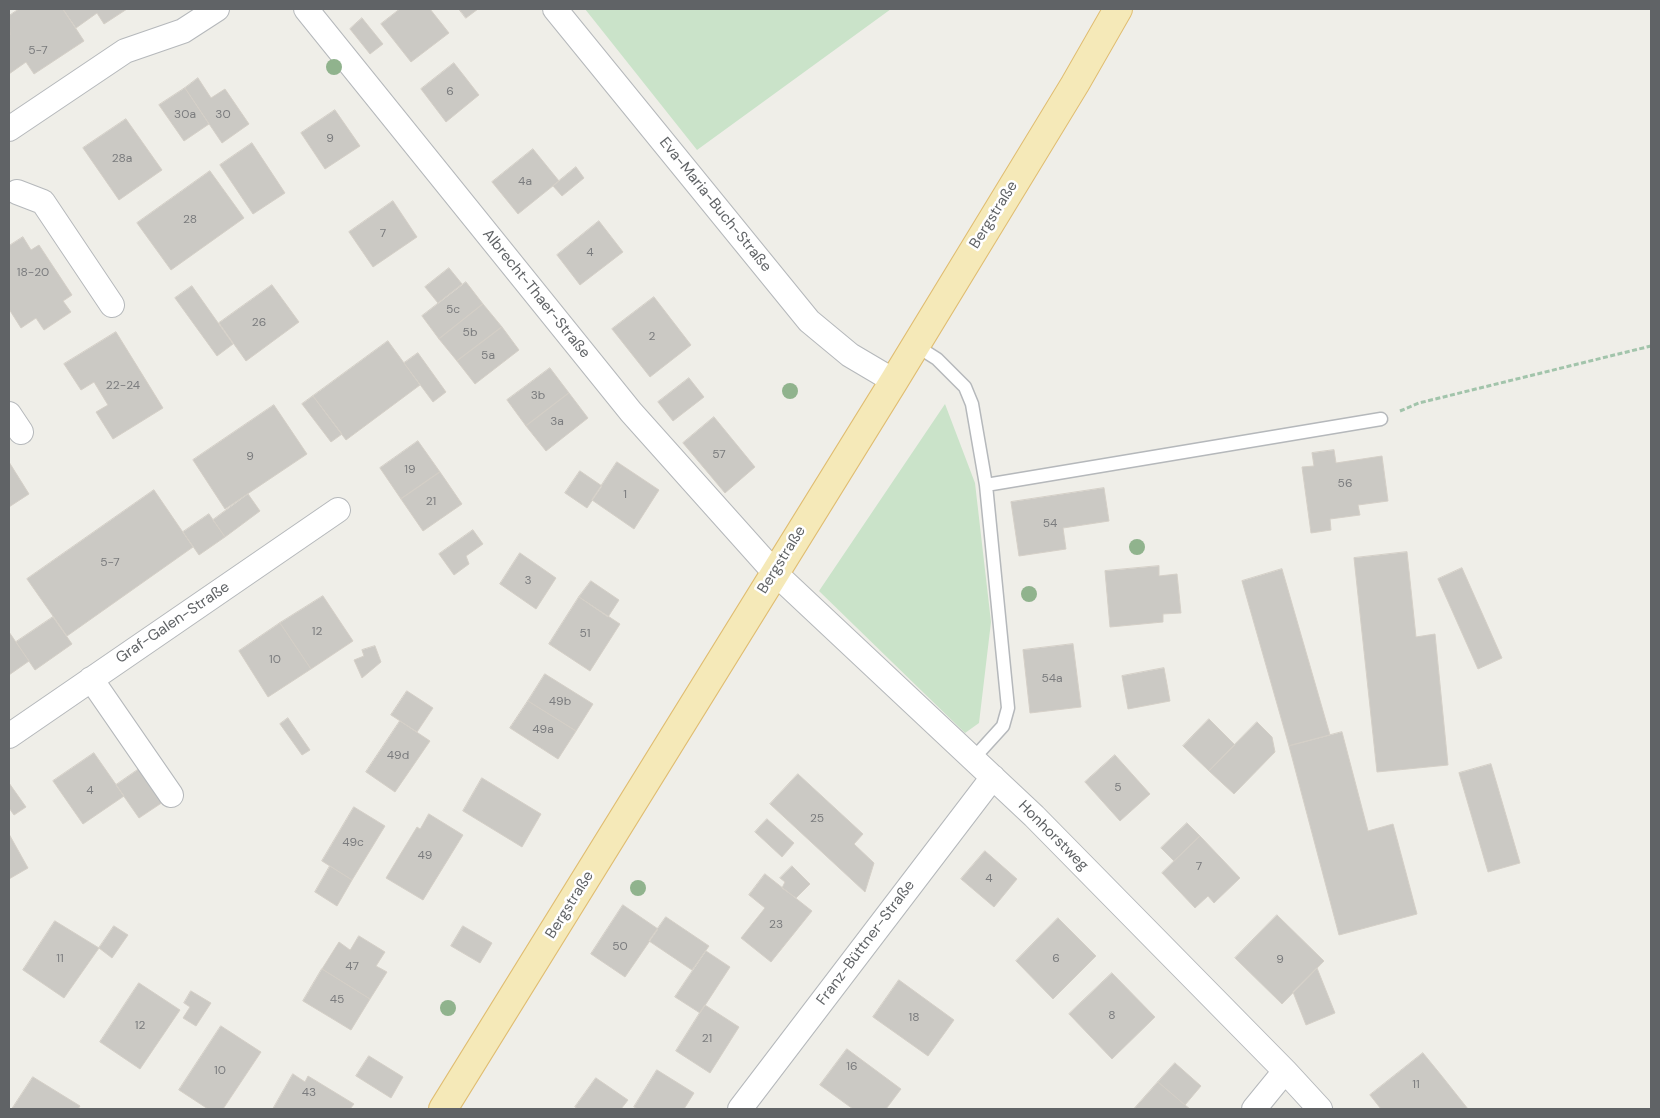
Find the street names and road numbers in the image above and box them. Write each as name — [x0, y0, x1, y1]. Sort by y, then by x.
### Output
street label: Eva-Maria-Buch-Straße — [655, 134, 775, 276]
street label: Bergstraße — [966, 178, 1022, 252]
street label: Albrecht-Thaer-Straße — [478, 226, 594, 362]
street label: Bergstraße — [754, 523, 810, 597]
street label: Graf-Galen-Straße — [113, 578, 233, 668]
street label: Honhorstweg — [1014, 797, 1092, 875]
street label: Bergstraße — [542, 868, 598, 942]
street label: Franz-Büttner-Straße — [813, 877, 919, 1009]

